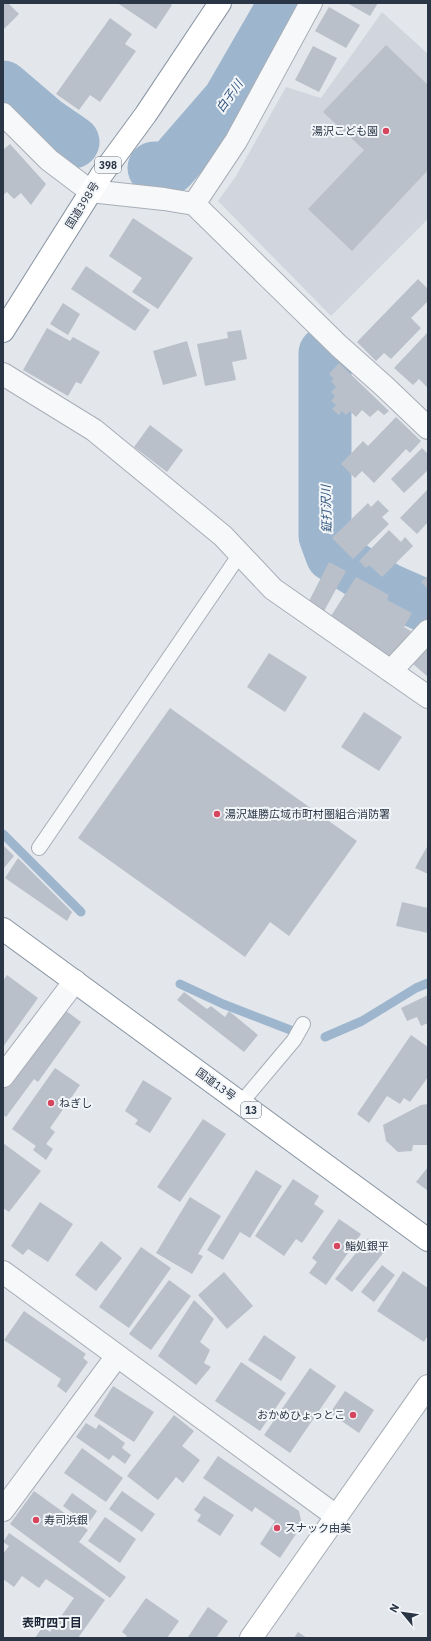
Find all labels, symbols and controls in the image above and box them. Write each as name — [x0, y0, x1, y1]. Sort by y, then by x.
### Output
water label: 白子川 — [213, 75, 247, 115]
place label: 湯沢こども園 — [312, 124, 378, 138]
marker: 湯沢こども園 — [381, 126, 391, 136]
road number: 398 — [95, 157, 121, 173]
street label: 国道398号 — [62, 179, 102, 231]
water label: 鉦打沢川 — [318, 483, 334, 533]
place label: 湯沢雄勝広域市町村圏組合消防署 — [225, 807, 390, 821]
marker: 湯沢雄勝広域市町村圏組合消防署 — [212, 809, 222, 819]
street label: 国道13号 — [193, 1065, 239, 1103]
place label: ねぎし — [59, 1096, 92, 1110]
marker: ねぎし — [46, 1098, 56, 1108]
road number: 13 — [241, 1102, 261, 1118]
place label: 鮨処銀平 — [345, 1239, 389, 1253]
marker: 鮨処銀平 — [332, 1241, 342, 1251]
place label: おかめひょっとこ — [257, 1408, 345, 1422]
marker: おかめひょっとこ — [348, 1410, 358, 1420]
place label: 寿司浜銀 — [44, 1513, 88, 1527]
marker: 寿司浜銀 — [31, 1515, 41, 1525]
place label: スナック由美 — [285, 1521, 351, 1535]
marker: スナック由美 — [272, 1523, 282, 1533]
north arrow — [383, 1593, 423, 1633]
text: N — [386, 1601, 402, 1615]
district label: 表町四丁目 — [22, 1615, 82, 1630]

